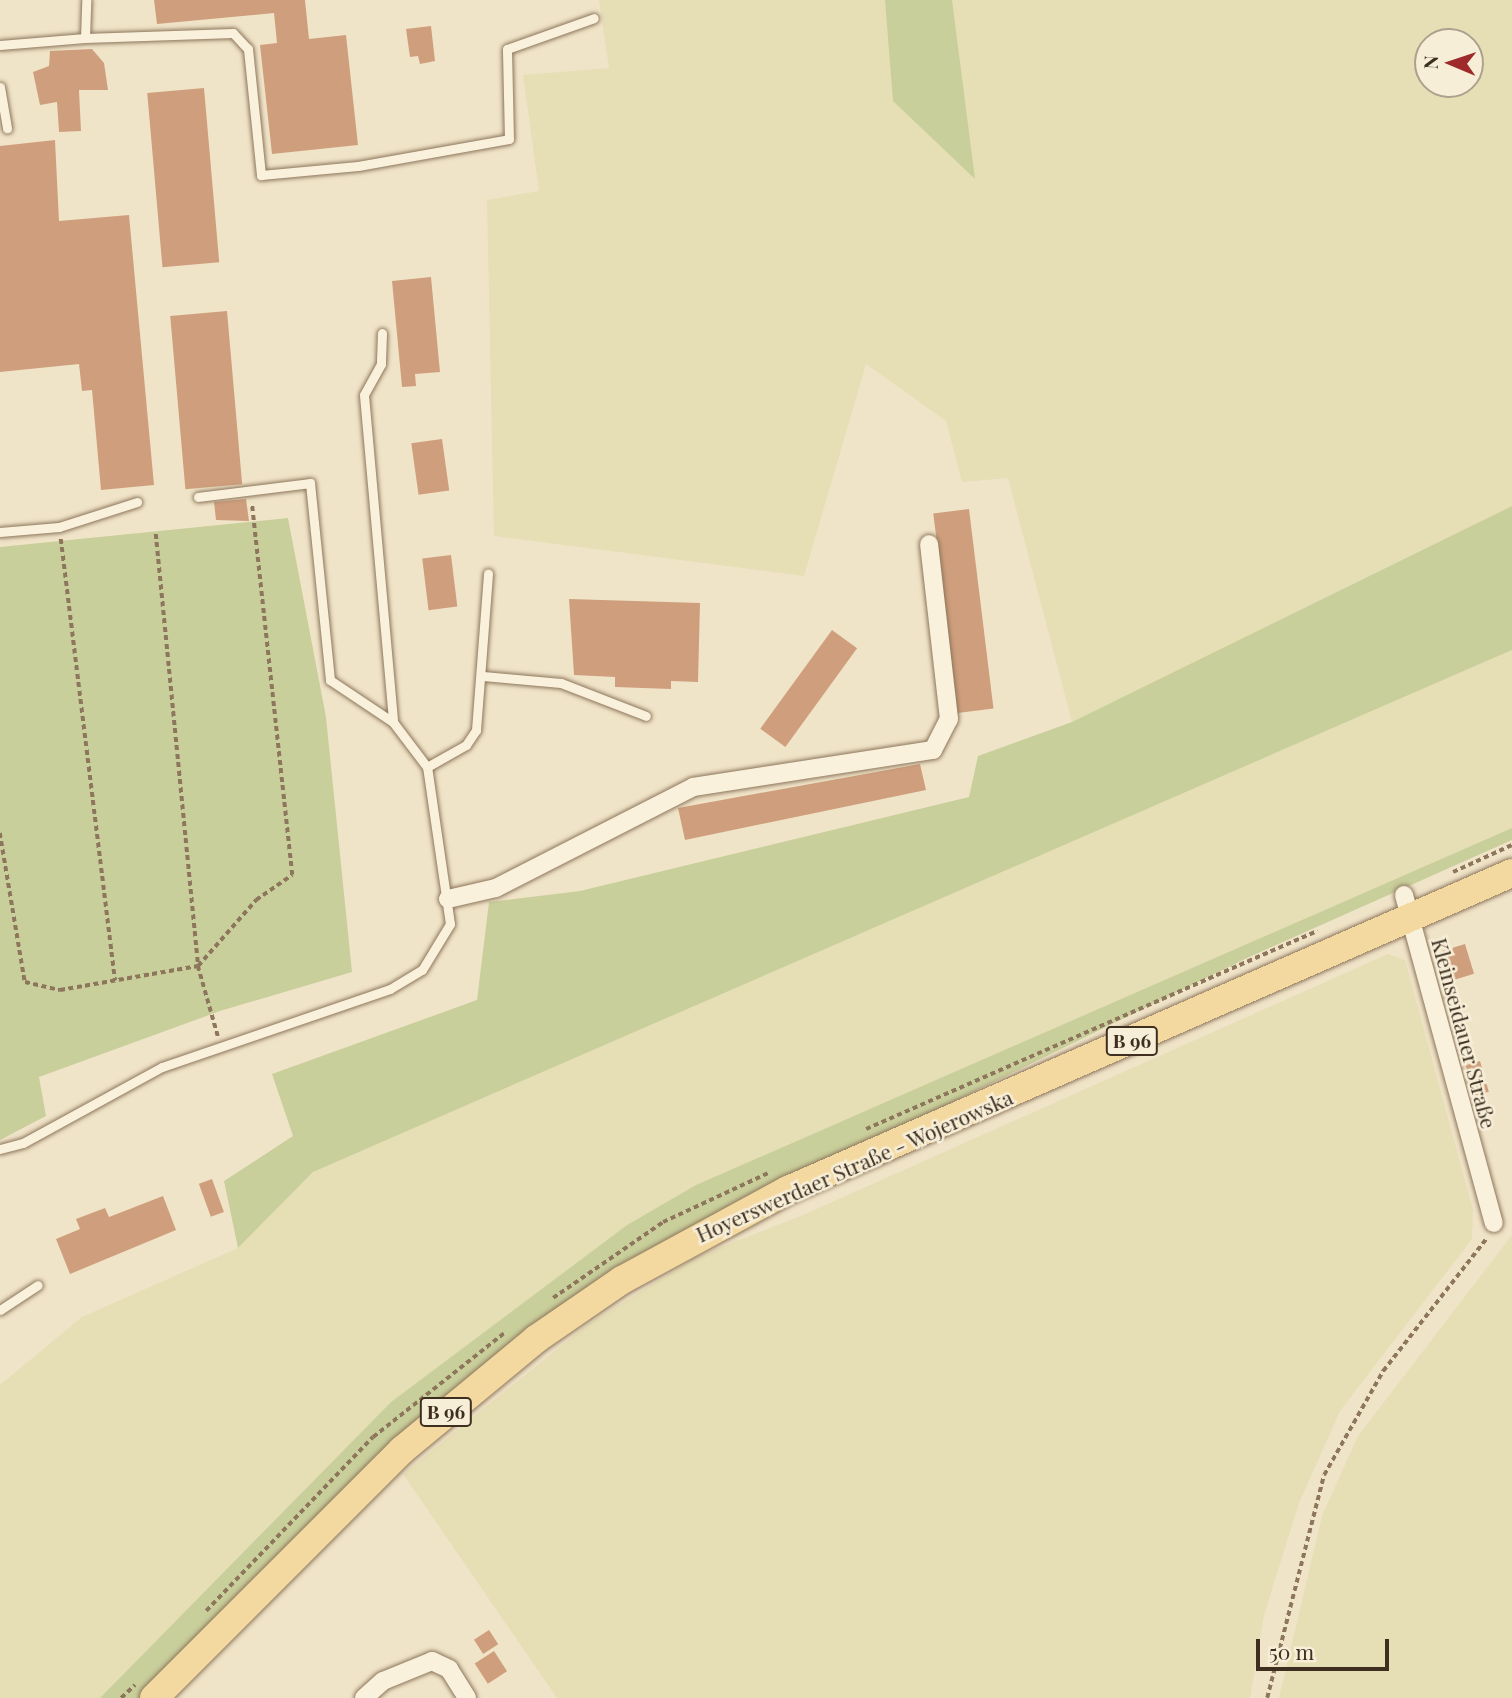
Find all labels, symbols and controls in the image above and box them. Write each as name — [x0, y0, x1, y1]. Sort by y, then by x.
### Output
north arrow — [1414, 28, 1484, 98]
text: N — [1417, 55, 1443, 70]
street label: Kleinseidauer Straße — [1427, 935, 1503, 1131]
road number: B 96 — [1106, 1026, 1158, 1056]
street label: Hoyerswerdaer Straße - Wojerowska — [691, 1083, 1017, 1247]
road number: B 96 — [420, 1396, 472, 1428]
scale bar — [1260, 1624, 1393, 1668]
text: 50 m — [1269, 1637, 1314, 1665]

